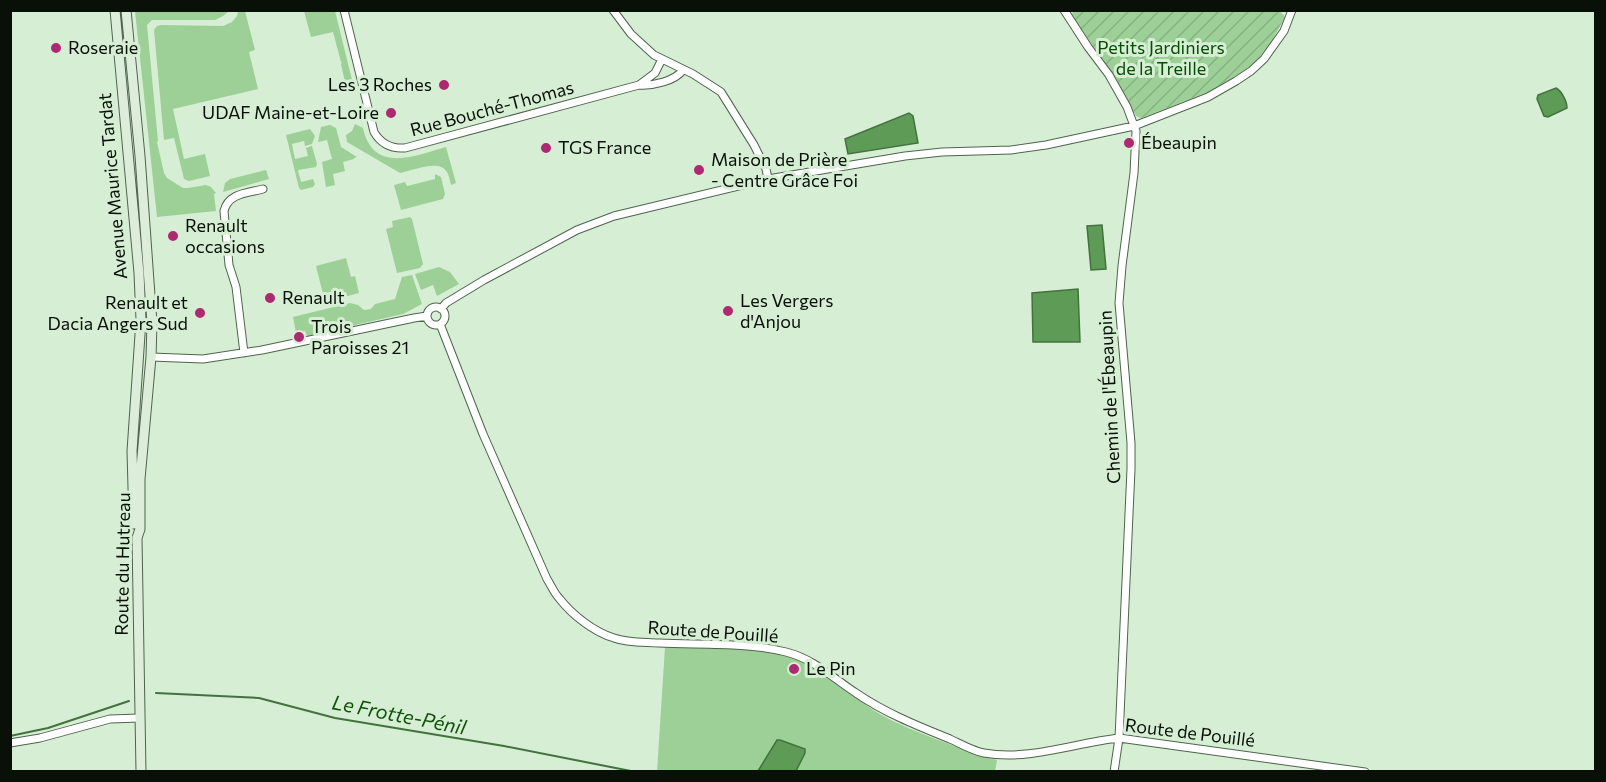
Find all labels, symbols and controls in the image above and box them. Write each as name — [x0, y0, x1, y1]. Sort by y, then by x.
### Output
place label: Roseraie — [68, 36, 138, 58]
park label: Petits Jardiniers de la Treille — [1097, 36, 1225, 79]
marker: Roseraie — [49, 41, 63, 55]
place label: Les 3 Roches — [328, 73, 432, 95]
street label: Rue Bouché-Thomas — [407, 76, 576, 140]
marker: Les 3 Roches — [437, 78, 451, 92]
street label: Avenue Maurice Tardat — [93, 92, 131, 280]
place label: UDAF Maine-et-Loire — [202, 101, 379, 123]
marker: UDAF Maine-et-Loire — [384, 106, 398, 120]
place label: Ébeaupin — [1141, 131, 1217, 153]
place label: TGS France — [558, 136, 651, 158]
marker: Ébeaupin — [1122, 136, 1136, 150]
marker: TGS France — [539, 141, 553, 155]
place label: Maison de Prière - Centre Grâce Foi — [711, 148, 858, 191]
marker: Maison de Prière - Centre Grâce Foi — [692, 163, 706, 177]
place label: Renault occasions — [185, 214, 265, 257]
marker: Renault occasions — [166, 229, 180, 243]
place label: Renault — [282, 286, 345, 308]
place label: Les Vergers d'Anjou — [740, 289, 833, 332]
place label: Renault et Dacia Angers Sud — [48, 291, 188, 334]
marker: Renault — [263, 291, 277, 305]
marker: Les Vergers d'Anjou — [721, 304, 735, 318]
marker: Renault et Dacia Angers Sud — [193, 306, 207, 320]
street label: Chemin de l'Ébeaupin — [1093, 310, 1125, 484]
place label: Trois Paroisses 21 — [311, 315, 409, 358]
marker: Trois Paroisses 21 — [292, 330, 306, 344]
street label: Route du Hutreau — [110, 492, 134, 636]
street label: Route de Pouillé — [647, 615, 779, 647]
place label: Le Pin — [806, 657, 855, 679]
marker: Le Pin — [787, 662, 801, 676]
water label: Le Frotte-Pénil — [330, 689, 469, 739]
street label: Route de Pouillé — [1124, 713, 1256, 751]

